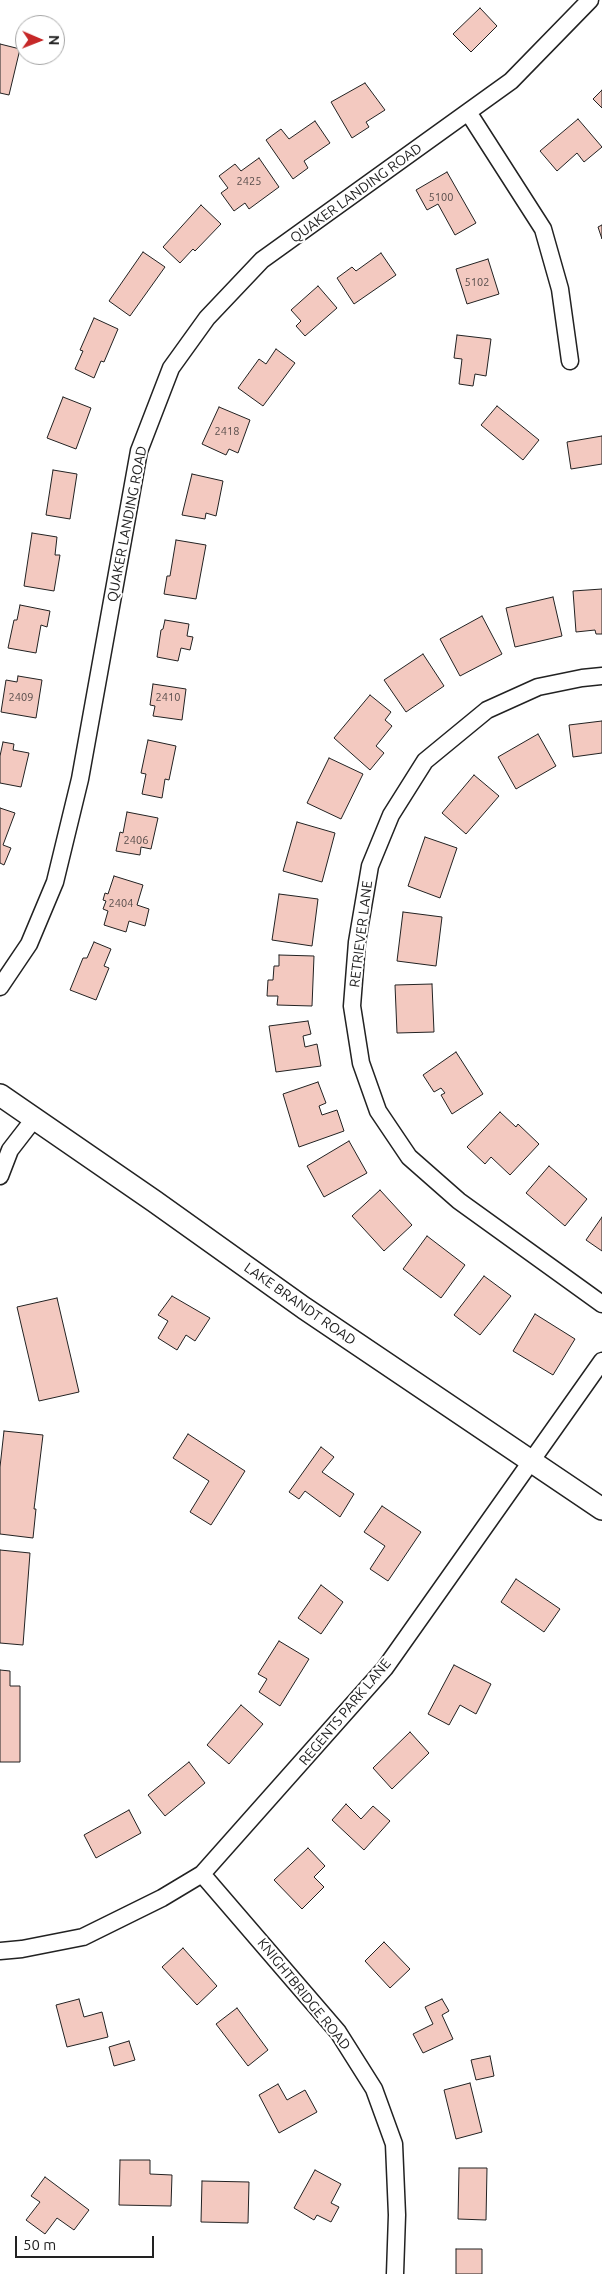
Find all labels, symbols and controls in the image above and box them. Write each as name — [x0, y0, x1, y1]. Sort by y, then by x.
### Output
north arrow — [15, 15, 65, 65]
text: N — [46, 35, 62, 46]
street label: QUAKER LANDING ROAD — [287, 140, 425, 246]
house number: 2425 — [237, 174, 261, 188]
house number: 5100 — [429, 190, 453, 204]
house number: 5102 — [465, 275, 489, 289]
house number: 2418 — [215, 424, 239, 438]
street label: QUAKER LANDING ROAD — [104, 444, 150, 604]
house number: 2409 — [9, 690, 33, 704]
house number: 2410 — [156, 690, 180, 704]
house number: 2406 — [124, 833, 148, 847]
street label: RETRIEVER LANE — [346, 880, 376, 988]
house number: 2404 — [109, 896, 133, 910]
street label: LAKE BRANDT ROAD — [241, 1259, 359, 1349]
street label: REGENTS PARK LANE — [296, 1655, 394, 1769]
street label: KNIGHTBRIDGE ROAD — [254, 1935, 354, 2053]
scale bar — [18, 2226, 156, 2258]
text: 50 m — [23, 2236, 56, 2253]

